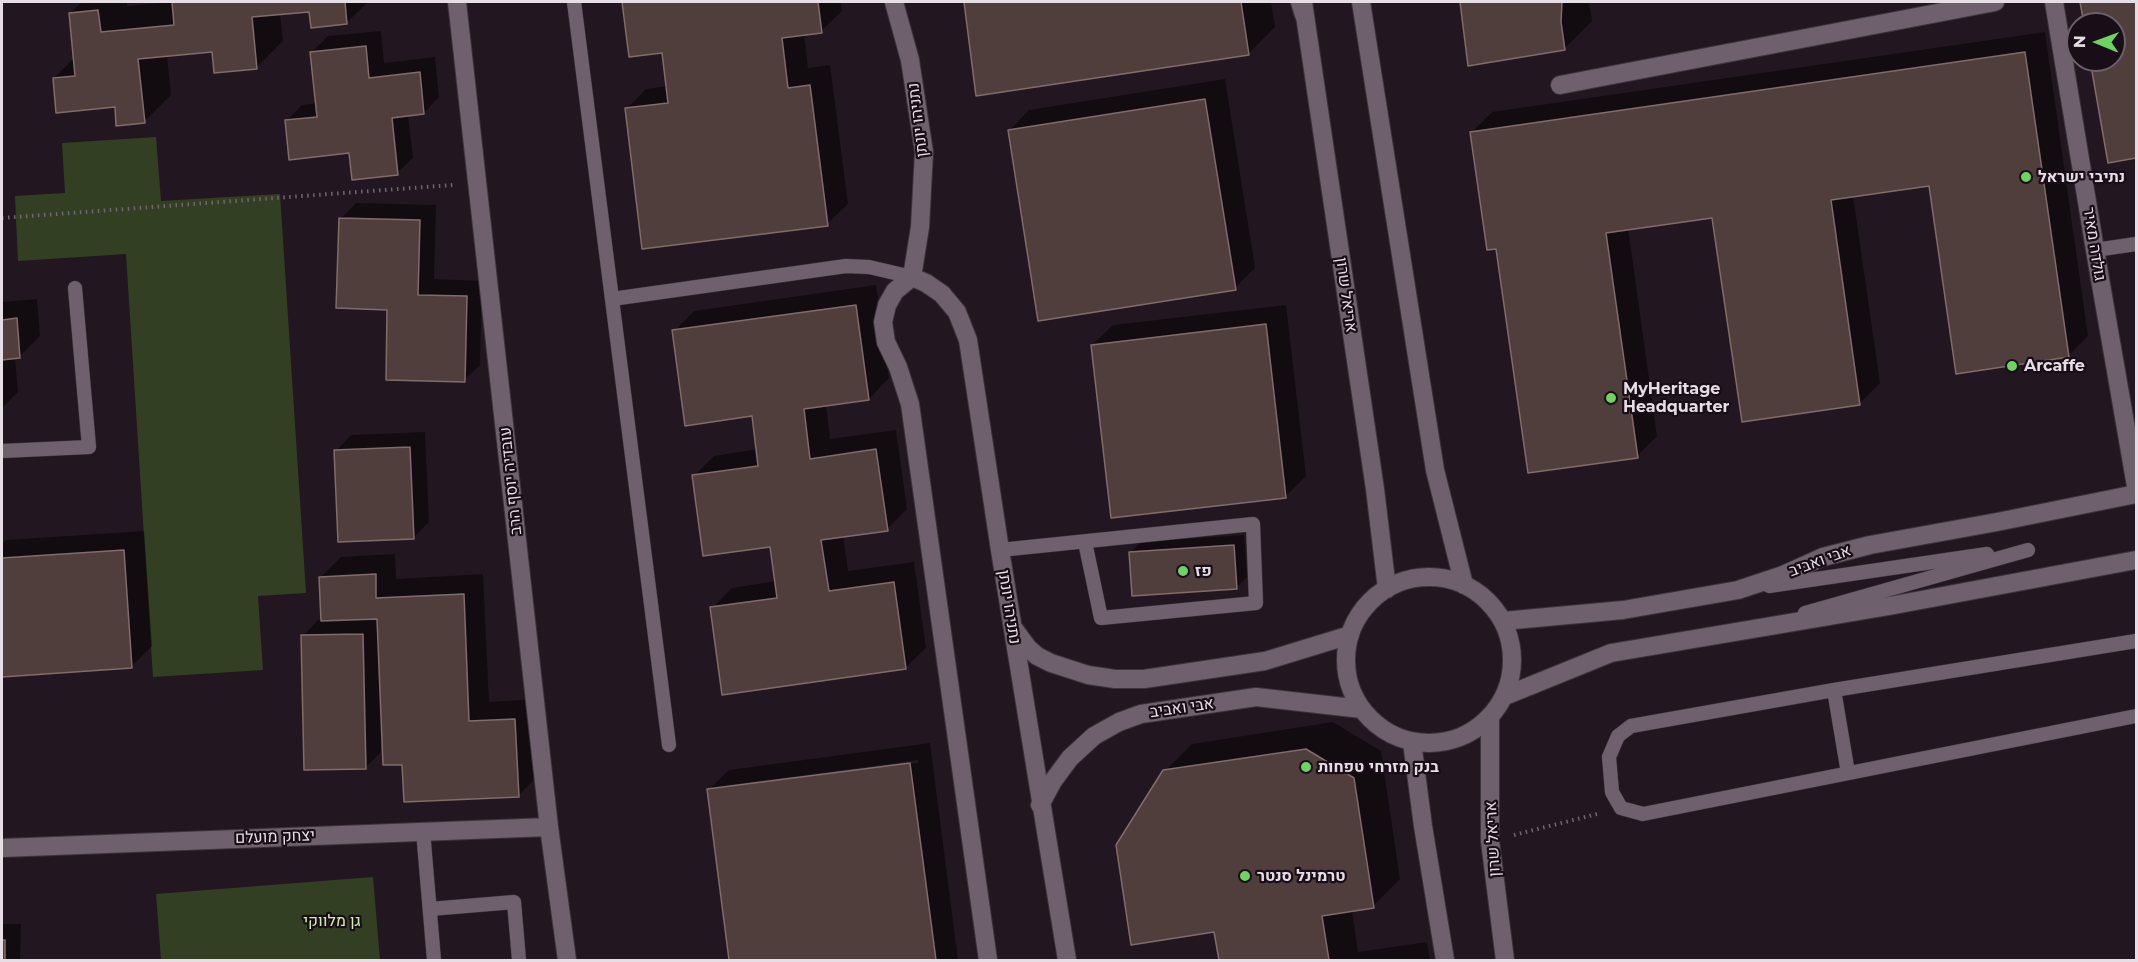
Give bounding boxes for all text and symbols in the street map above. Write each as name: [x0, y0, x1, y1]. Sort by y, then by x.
north arrow: [2066, 12, 2126, 72]
text: N: [2070, 35, 2089, 48]
street label: נתניהו יונתן: [904, 82, 932, 158]
place label: נתיבי ישראל: [2038, 167, 2125, 187]
marker: נתיבי ישראל: [2019, 170, 2033, 184]
street label: גולדה מאיר: [2079, 206, 2109, 282]
street label: אריאל שרון: [1331, 256, 1361, 334]
place label: Arcaffe: [2024, 356, 2085, 376]
marker: Arcaffe: [2005, 359, 2019, 373]
place label: MyHeritage Headquarter: [1623, 379, 1730, 417]
marker: MyHeritage Headquarter: [1604, 391, 1618, 405]
street label: עובדיה יוסף הרב: [496, 426, 526, 536]
street label: אבי ואביב: [1786, 541, 1854, 581]
place label: פז: [1195, 561, 1212, 581]
marker: פז: [1176, 564, 1190, 578]
street label: נתניהו יונתן: [994, 569, 1024, 645]
street label: אבי ואביב: [1149, 694, 1215, 722]
place label: בנק מזרחי טפחות: [1318, 757, 1439, 777]
marker: בנק מזרחי טפחות: [1299, 760, 1313, 774]
street label: אריאל שרון: [1481, 801, 1505, 877]
street label: יצחק מועלם: [235, 826, 315, 848]
place label: טרמינל סנטר: [1257, 866, 1346, 886]
marker: טרמינל סנטר: [1238, 869, 1252, 883]
park label: גן מלווקי: [303, 911, 361, 931]

